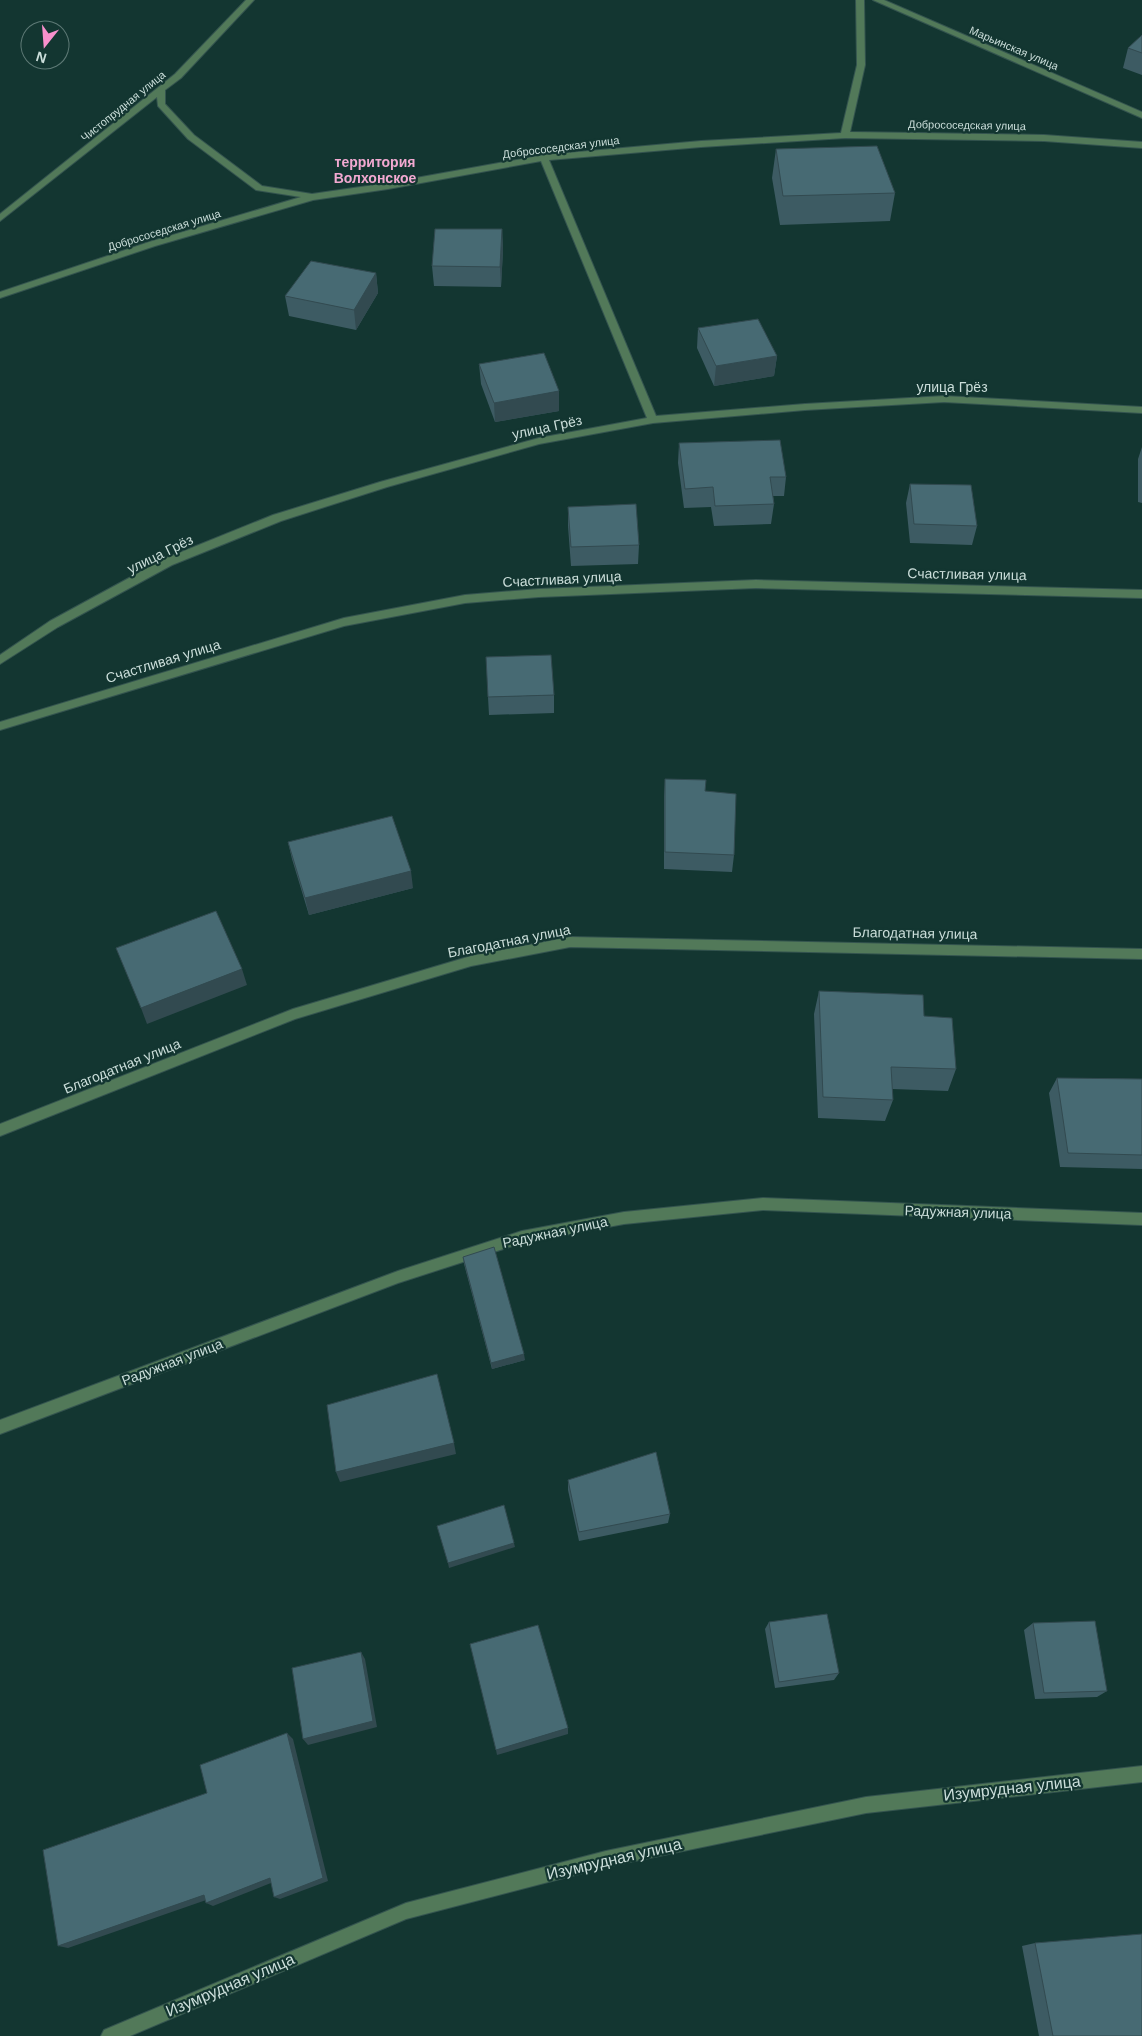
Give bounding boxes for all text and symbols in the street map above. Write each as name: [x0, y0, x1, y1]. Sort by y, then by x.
north arrow: [20, 20, 70, 70]
street label: Марьинская улица: [968, 24, 1061, 73]
text: N: [34, 48, 48, 67]
street label: Чистопрудная улица: [78, 68, 168, 144]
street label: Добрососедская улица: [908, 118, 1027, 132]
street label: Добрососедская улица: [502, 134, 621, 160]
district label: территория Волхонское: [334, 154, 417, 186]
street label: Добрососедская улица: [106, 207, 223, 253]
street label: улица Грёз: [916, 379, 988, 395]
street label: улица Грёз: [511, 412, 583, 442]
street label: улица Грёз: [125, 531, 195, 577]
street label: Счастливая улица: [907, 565, 1027, 583]
street label: Счастливая улица: [502, 568, 622, 590]
street label: Счастливая улица: [104, 636, 223, 686]
street label: Благодатная улица: [446, 921, 572, 961]
street label: Благодатная улица: [852, 924, 978, 942]
street label: Благодатная улица: [61, 1035, 183, 1097]
street label: Радужная улица: [904, 1202, 1012, 1222]
street label: Радужная улица: [501, 1213, 609, 1251]
street label: Радужная улица: [119, 1335, 225, 1389]
street label: Изумрудная улица: [943, 1772, 1082, 1804]
street label: Изумрудная улица: [545, 1835, 683, 1883]
street label: Изумрудная улица: [163, 1950, 297, 2020]

